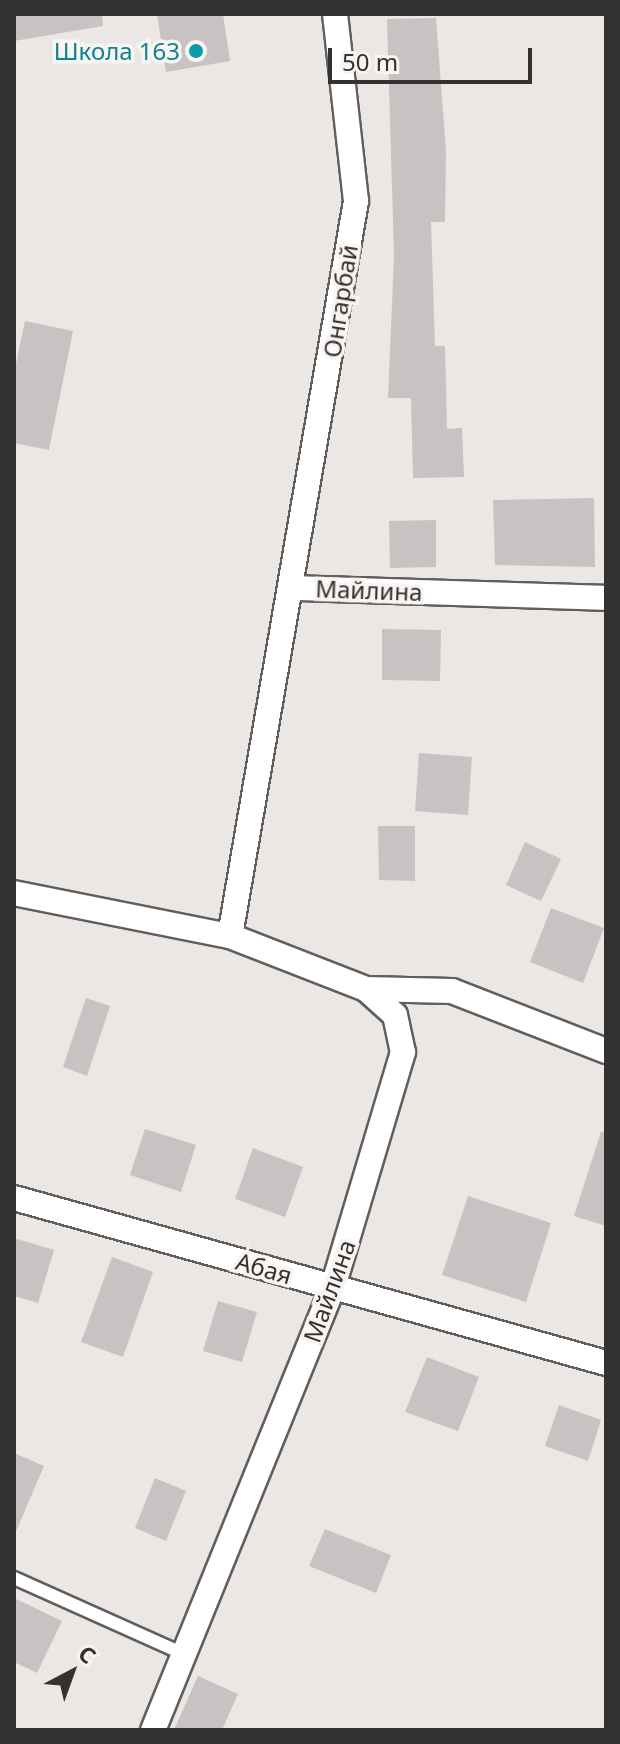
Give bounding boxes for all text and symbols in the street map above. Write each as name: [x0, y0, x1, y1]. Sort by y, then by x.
scale bar: [332, 32, 536, 82]
place label: Школа 163: [54, 37, 180, 65]
marker: Школа 163: [187, 42, 205, 60]
text: 50 m: [342, 45, 398, 78]
street label: Онгарбай: [317, 242, 363, 360]
street label: Майлина: [315, 574, 423, 606]
street label: Майлина: [297, 1236, 361, 1346]
street label: Абая: [233, 1246, 295, 1290]
north arrow: [32, 1632, 112, 1712]
text: С: [73, 1638, 103, 1670]

